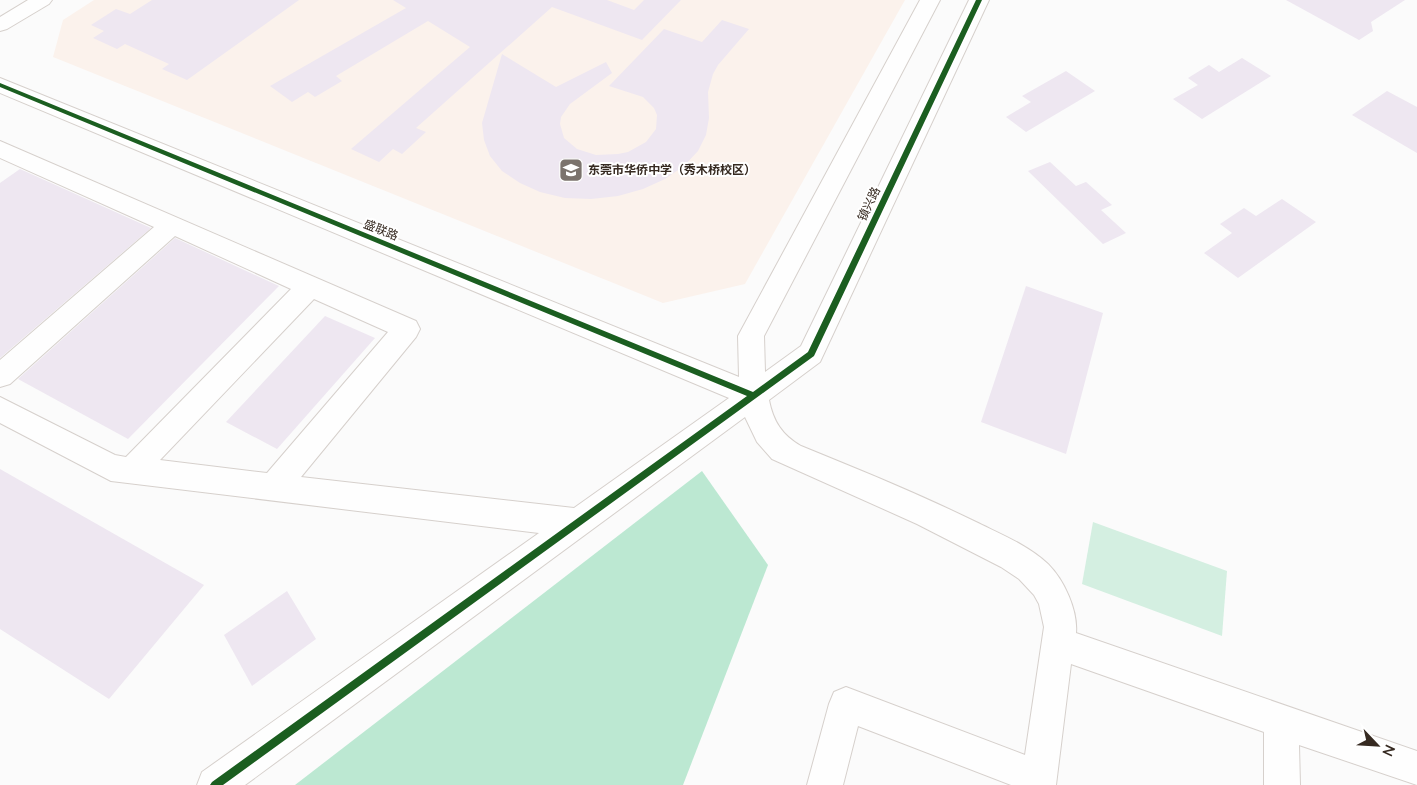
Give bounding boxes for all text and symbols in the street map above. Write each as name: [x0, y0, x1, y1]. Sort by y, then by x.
school or university icon: 东莞市华侨中学（秀木桥校区）: [558, 157, 584, 183]
place label: 东莞市华侨中学（秀木桥校区）: [588, 162, 756, 177]
street label: 镇兴路: [854, 184, 883, 223]
street label: 盛联路: [362, 216, 401, 243]
north arrow: [1352, 720, 1402, 770]
text: N: [1379, 742, 1399, 759]

